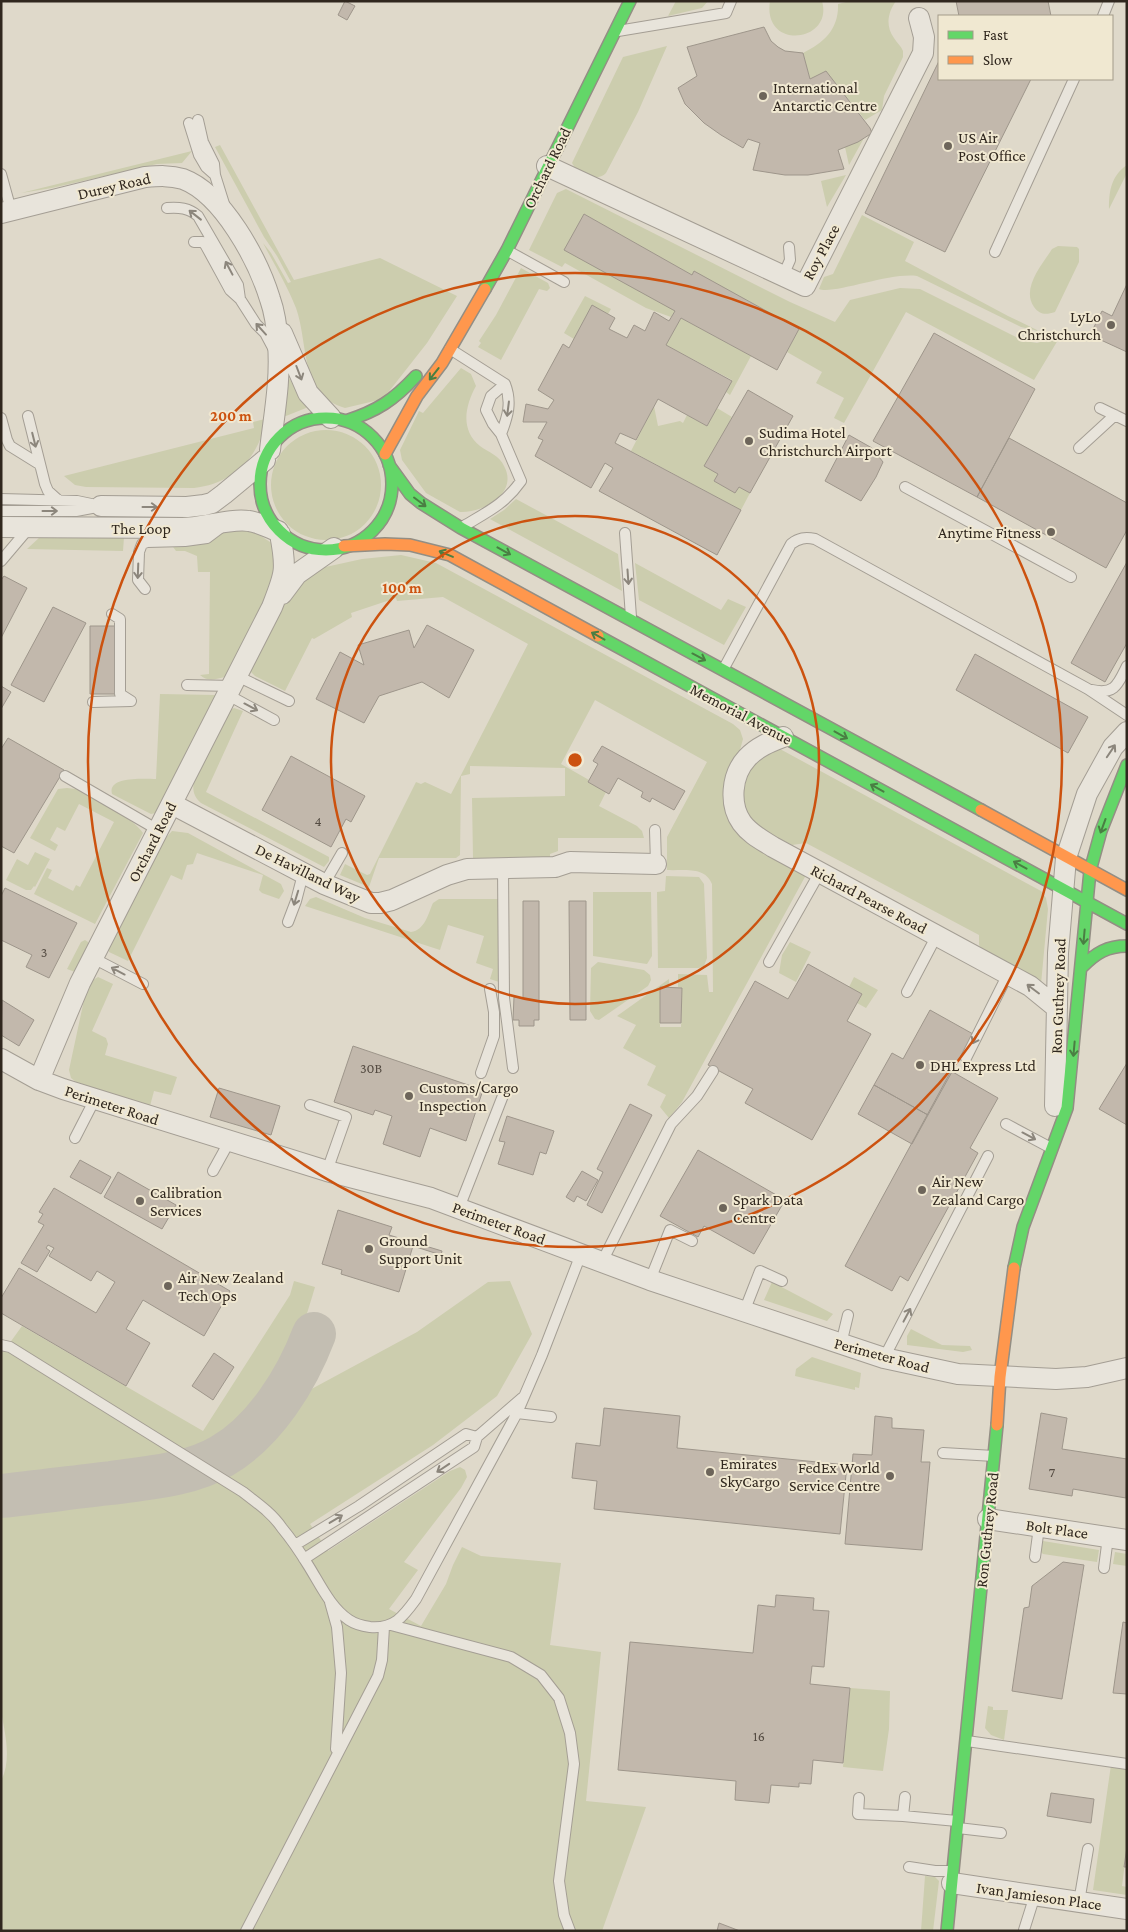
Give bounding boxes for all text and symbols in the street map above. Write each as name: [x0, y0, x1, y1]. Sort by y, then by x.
legend: [938, 15, 1113, 80]
text: Fast: [983, 27, 1009, 43]
text: Slow: [983, 52, 1013, 68]
place label: International Antarctic Centre: [773, 79, 877, 114]
marker: International Antarctic Centre: [757, 90, 769, 102]
street label: Orchard Road: [520, 124, 574, 211]
place label: US Air Post Office: [958, 129, 1026, 164]
marker: US Air Post Office: [942, 140, 954, 152]
street label: Durey Road: [76, 169, 153, 204]
one-way arrow: [188, 209, 201, 220]
street label: Roy Place: [799, 221, 844, 283]
one-way arrow: [224, 260, 234, 275]
place label: LyLo Christchurch: [1017, 308, 1101, 343]
marker: LyLo Christchurch: [1105, 319, 1117, 331]
one-way arrow: [256, 323, 267, 336]
one-way arrow: [295, 365, 304, 381]
one-way arrow: [428, 367, 439, 380]
one-way arrow: [503, 401, 513, 417]
text: 200 m: [210, 408, 252, 424]
place label: Sudima Hotel Christchurch Airport: [759, 424, 893, 460]
one-way arrow: [29, 432, 39, 448]
marker: Sudima Hotel Christchurch Airport: [743, 435, 755, 447]
one-way arrow: [413, 497, 427, 507]
one-way arrow: [142, 502, 158, 511]
one-way arrow: [42, 506, 58, 516]
street label: The Loop: [111, 520, 171, 538]
place label: Anytime Fitness: [938, 524, 1041, 542]
marker: Anytime Fitness: [1045, 526, 1057, 538]
one-way arrow: [496, 547, 511, 556]
one-way arrow: [439, 548, 454, 558]
one-way arrow: [134, 563, 143, 579]
one-way arrow: [624, 569, 633, 585]
text: 100 m: [382, 580, 422, 596]
one-way arrow: [590, 631, 605, 641]
one-way arrow: [691, 652, 705, 662]
street label: Memorial Avenue: [687, 680, 795, 748]
one-way arrow: [243, 703, 258, 713]
one-way arrow: [833, 730, 848, 740]
one-way arrow: [1106, 744, 1116, 758]
centre of rings: [566, 751, 584, 769]
one-way arrow: [870, 782, 885, 792]
street label: Orchard Road: [124, 798, 180, 885]
house number: 4: [314, 813, 322, 829]
one-way arrow: [1098, 818, 1107, 833]
street label: De Havilland Way: [252, 840, 364, 907]
one-way arrow: [1012, 860, 1027, 870]
street label: Richard Pearse Road: [808, 861, 930, 937]
one-way arrow: [291, 890, 301, 906]
one-way arrow: [1079, 929, 1089, 945]
street label: Ron Guthrey Road: [1047, 937, 1070, 1054]
house number: 3: [41, 944, 47, 960]
one-way arrow: [111, 965, 126, 975]
one-way arrow: [1027, 984, 1040, 995]
one-way arrow: [971, 1029, 980, 1044]
one-way arrow: [1069, 1041, 1078, 1057]
place label: DHL Express Ltd: [930, 1057, 1036, 1075]
marker: DHL Express Ltd: [914, 1059, 926, 1071]
house number: 30B: [360, 1060, 382, 1076]
place label: Customs/Cargo Inspection: [419, 1079, 519, 1115]
street label: Perimeter Road: [63, 1082, 162, 1128]
marker: Customs/Cargo Inspection: [403, 1090, 415, 1102]
one-way arrow: [1021, 1132, 1036, 1141]
place label: Air New Zealand Cargo: [932, 1173, 1024, 1209]
place label: Calibration Services: [150, 1184, 223, 1219]
marker: Air New Zealand Cargo: [916, 1184, 928, 1196]
place label: Spark Data Centre: [733, 1191, 804, 1226]
marker: Calibration Services: [134, 1195, 146, 1207]
street label: Perimeter Road: [450, 1198, 548, 1248]
marker: Spark Data Centre: [717, 1202, 729, 1214]
place label: Ground Support Unit: [379, 1232, 463, 1268]
marker: Ground Support Unit: [363, 1243, 375, 1255]
place label: Air New Zealand Tech Ops: [178, 1269, 284, 1305]
marker: Air New Zealand Tech Ops: [162, 1280, 174, 1292]
one-way arrow: [903, 1308, 912, 1323]
street label: Perimeter Road: [833, 1334, 932, 1376]
place label: Emirates SkyCargo: [720, 1455, 780, 1491]
place label: FedEx World Service Centre: [789, 1459, 881, 1494]
one-way arrow: [436, 1463, 450, 1473]
house number: 7: [1049, 1464, 1056, 1480]
marker: Emirates SkyCargo: [704, 1466, 716, 1478]
marker: FedEx World Service Centre: [884, 1470, 896, 1482]
street label: Ron Guthrey Road: [972, 1471, 1003, 1589]
one-way arrow: [329, 1514, 343, 1524]
street label: Bolt Place: [1025, 1516, 1089, 1542]
house number: 16: [753, 1728, 765, 1744]
street label: Ivan Jamieson Place: [975, 1879, 1103, 1914]

